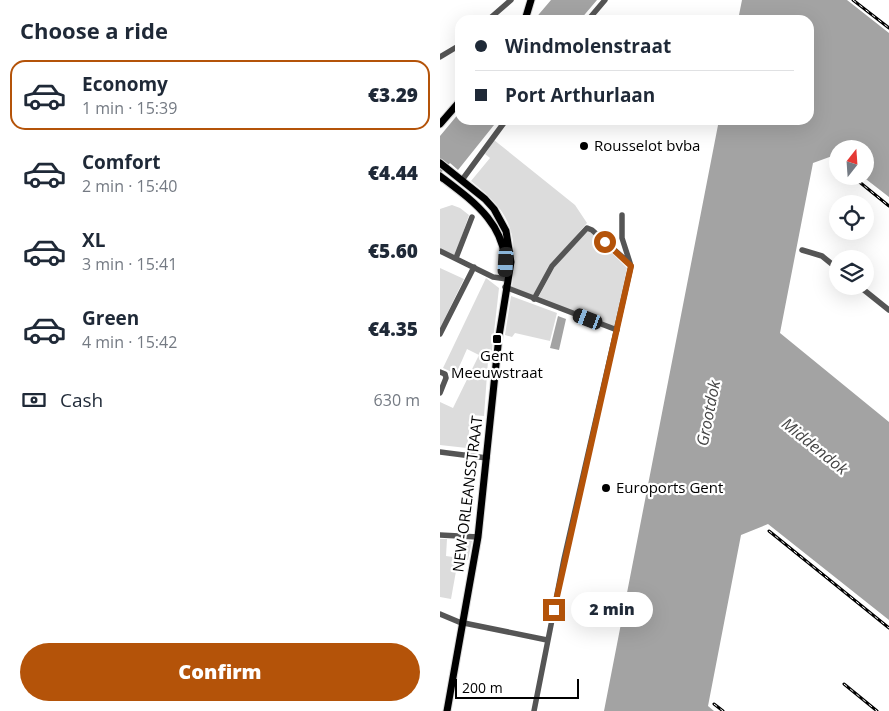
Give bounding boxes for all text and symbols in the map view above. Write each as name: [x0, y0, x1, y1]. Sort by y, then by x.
text: Choose a ride: [20, 15, 168, 45]
text: Windmolenstraat: [505, 33, 671, 59]
text: Economy: [82, 71, 168, 97]
icon: car: [22, 73, 67, 118]
text: €3.29: [368, 82, 418, 108]
text: Port Arthurlaan: [505, 82, 655, 108]
text: 1 min · 15:39: [82, 97, 177, 119]
place label: Rousselot bvba: [594, 135, 700, 155]
marker: Rousselot bvba: [578, 140, 590, 152]
north arrow: [829, 140, 874, 185]
map controls: [829, 140, 874, 295]
text: Comfort: [82, 149, 161, 175]
icon: car: [22, 151, 67, 196]
text: €4.44: [368, 160, 418, 186]
text: 2 min · 15:40: [82, 175, 177, 197]
button: locate: [829, 195, 874, 240]
text: XL: [82, 227, 105, 253]
icon: car: [22, 229, 67, 274]
route start: [594, 231, 616, 253]
text: €5.60: [368, 238, 418, 264]
car: [497, 247, 514, 277]
button: layers: [829, 250, 874, 295]
text: 3 min · 15:41: [82, 253, 177, 275]
text: Green: [82, 305, 139, 331]
icon: car: [22, 307, 67, 352]
car: [571, 307, 604, 331]
text: €4.35: [368, 316, 418, 342]
text: 4 min · 15:42: [82, 331, 177, 353]
marker: Gent Meeuwstraat: [491, 333, 503, 345]
place label: Gent Meeuwstraat: [451, 345, 543, 382]
water label: Grootdok: [691, 377, 725, 448]
icon: cash: [20, 386, 48, 414]
text: Cash: [60, 387, 103, 413]
text: 630 m: [374, 389, 420, 411]
water label: Middendok: [777, 413, 854, 480]
street label: NEW-ORLEANSSTRAAT: [447, 414, 487, 573]
place label: Euroports Gent: [616, 477, 723, 497]
marker: Euroports Gent: [600, 482, 612, 494]
callout: 2 min: [572, 592, 654, 628]
text: 2 min: [589, 598, 635, 620]
route end: [543, 599, 565, 621]
button: Confirm: [20, 643, 420, 701]
scale bar: [455, 676, 579, 699]
text: 200 m: [462, 678, 503, 697]

